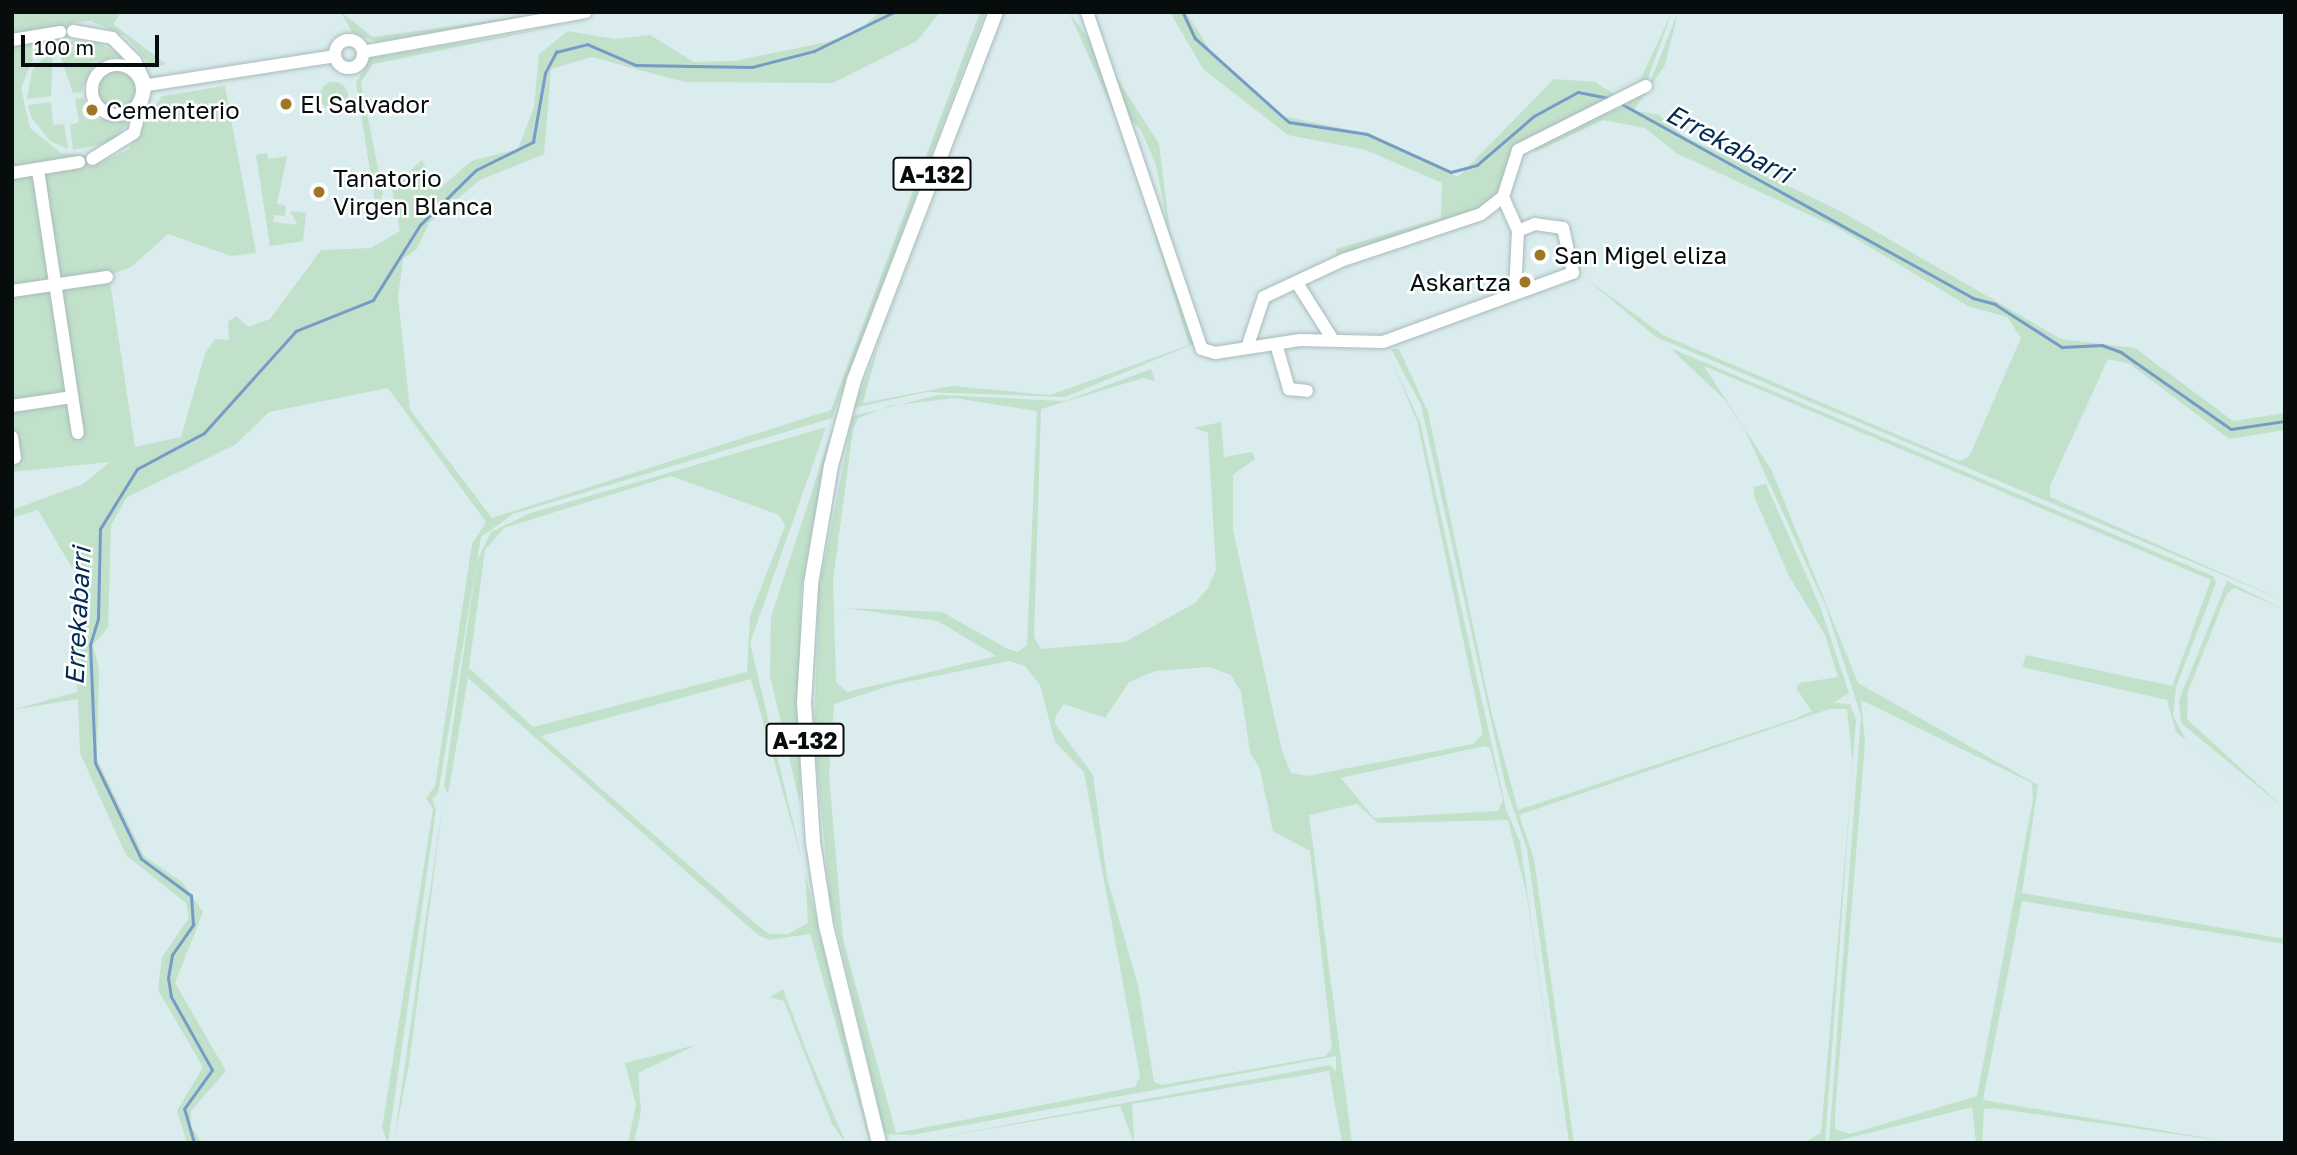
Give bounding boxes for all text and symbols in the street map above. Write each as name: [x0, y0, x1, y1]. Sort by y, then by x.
scale bar: [24, 21, 163, 65]
text: 100 m: [34, 34, 94, 60]
place label: El Salvador: [300, 90, 429, 118]
place label: Cementerio: [106, 96, 240, 124]
marker: El Salvador: [278, 96, 294, 112]
water label: Errekabarri: [1661, 98, 1797, 190]
marker: Cementerio: [84, 102, 100, 118]
road number: A-132: [892, 154, 972, 194]
place label: Tanatorio Virgen Blanca: [333, 164, 493, 220]
marker: Tanatorio Virgen Blanca: [311, 184, 327, 200]
place label: San Migel eliza: [1554, 241, 1727, 269]
marker: San Migel eliza: [1532, 247, 1548, 263]
place label: Askartza: [1410, 268, 1511, 296]
marker: Askartza: [1517, 274, 1533, 290]
water label: Errekabarri: [59, 546, 97, 686]
road number: A-132: [765, 720, 845, 760]

